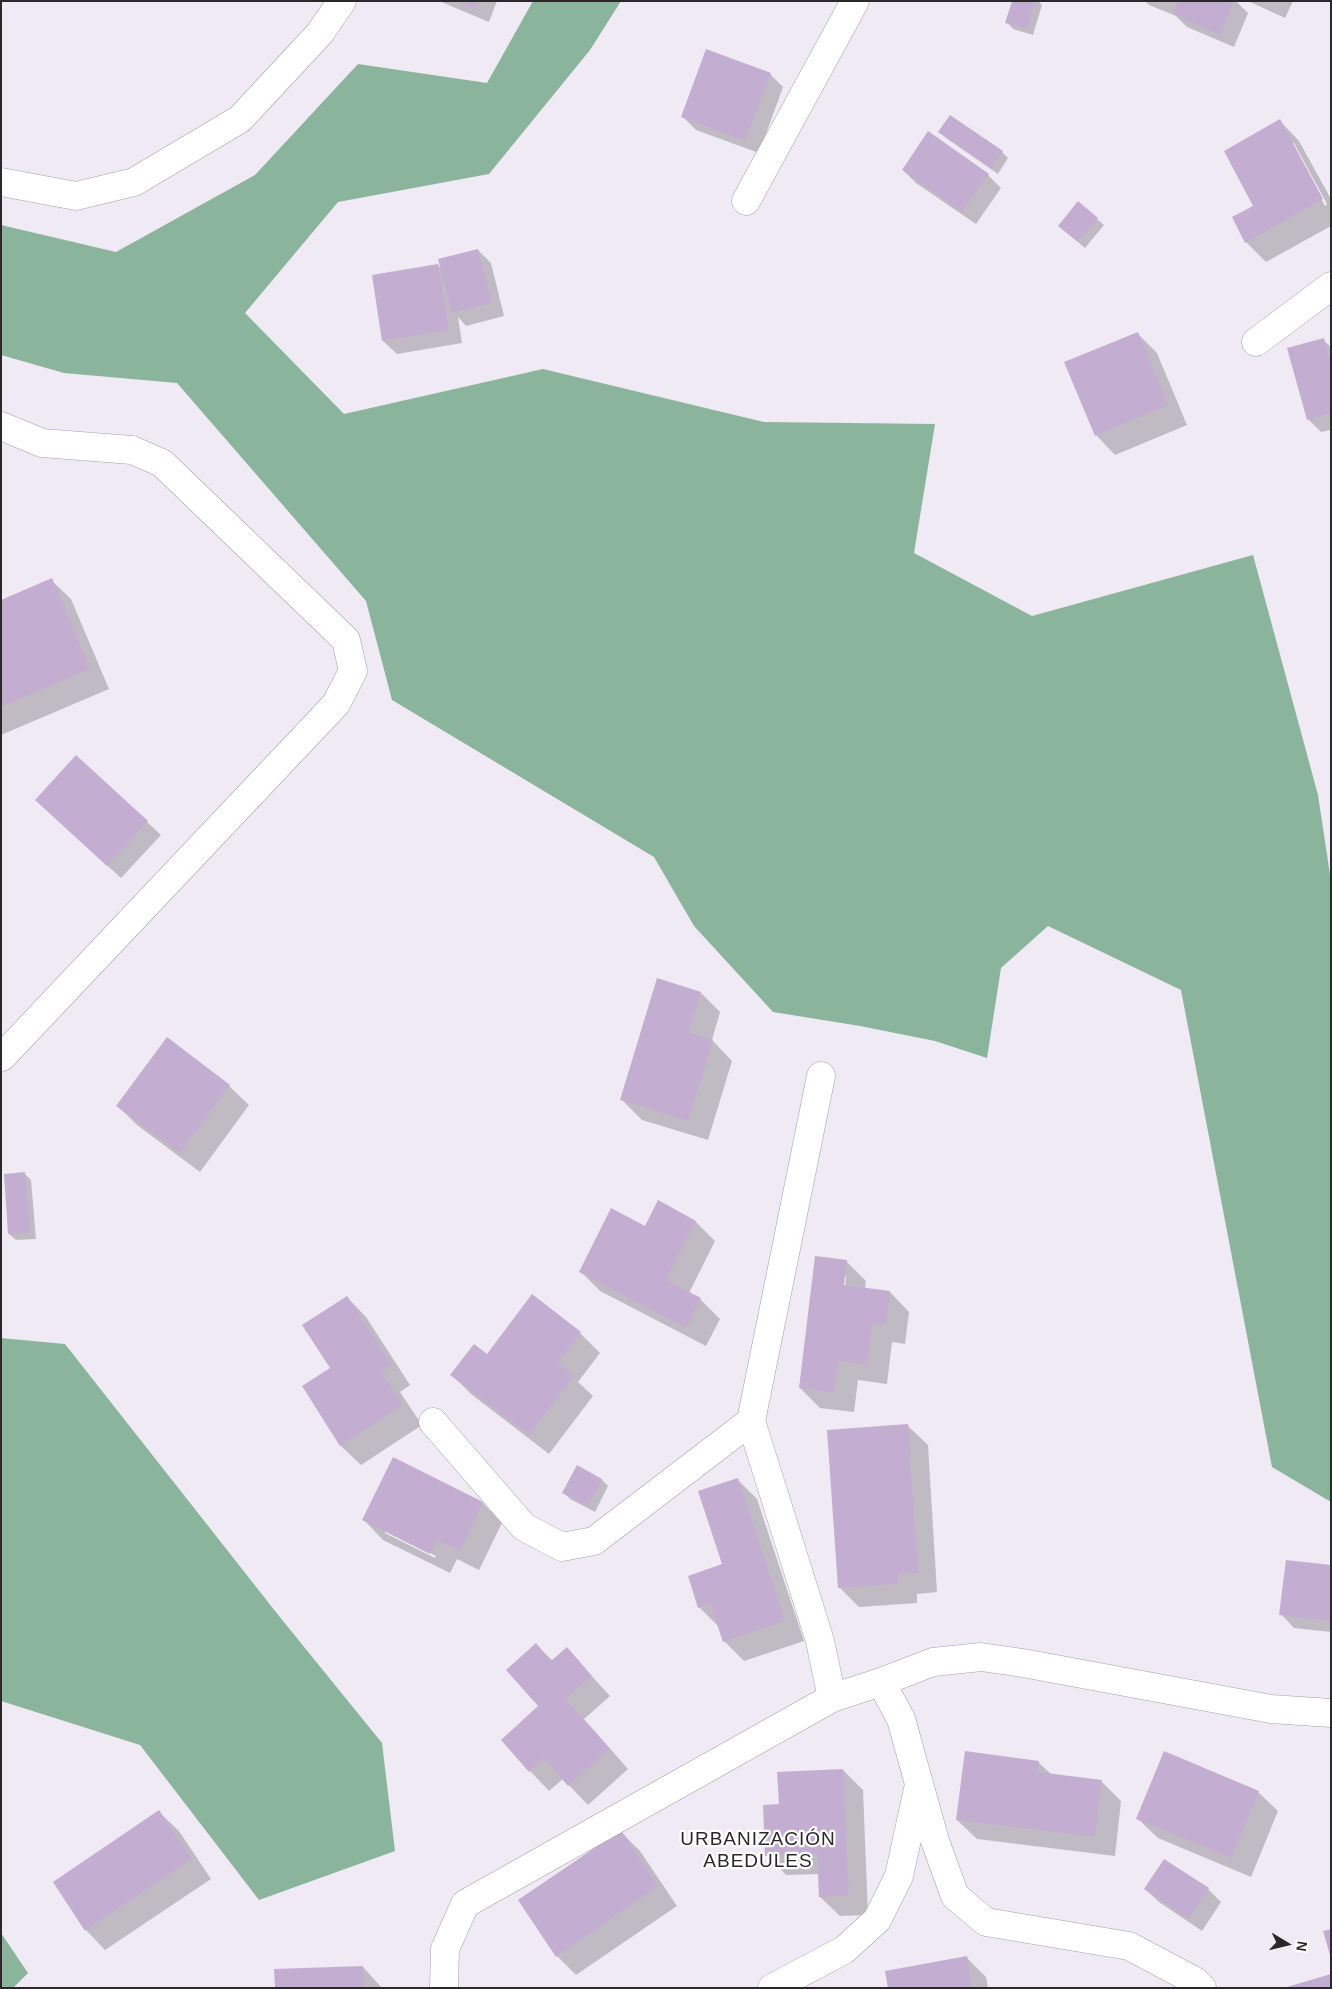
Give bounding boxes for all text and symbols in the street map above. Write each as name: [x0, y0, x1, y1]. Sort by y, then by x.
district label: URBANIZACIÓN ABEDULES: [679, 1829, 837, 1873]
north arrow: [1262, 1919, 1312, 1969]
text: N: [1293, 1940, 1311, 1953]

